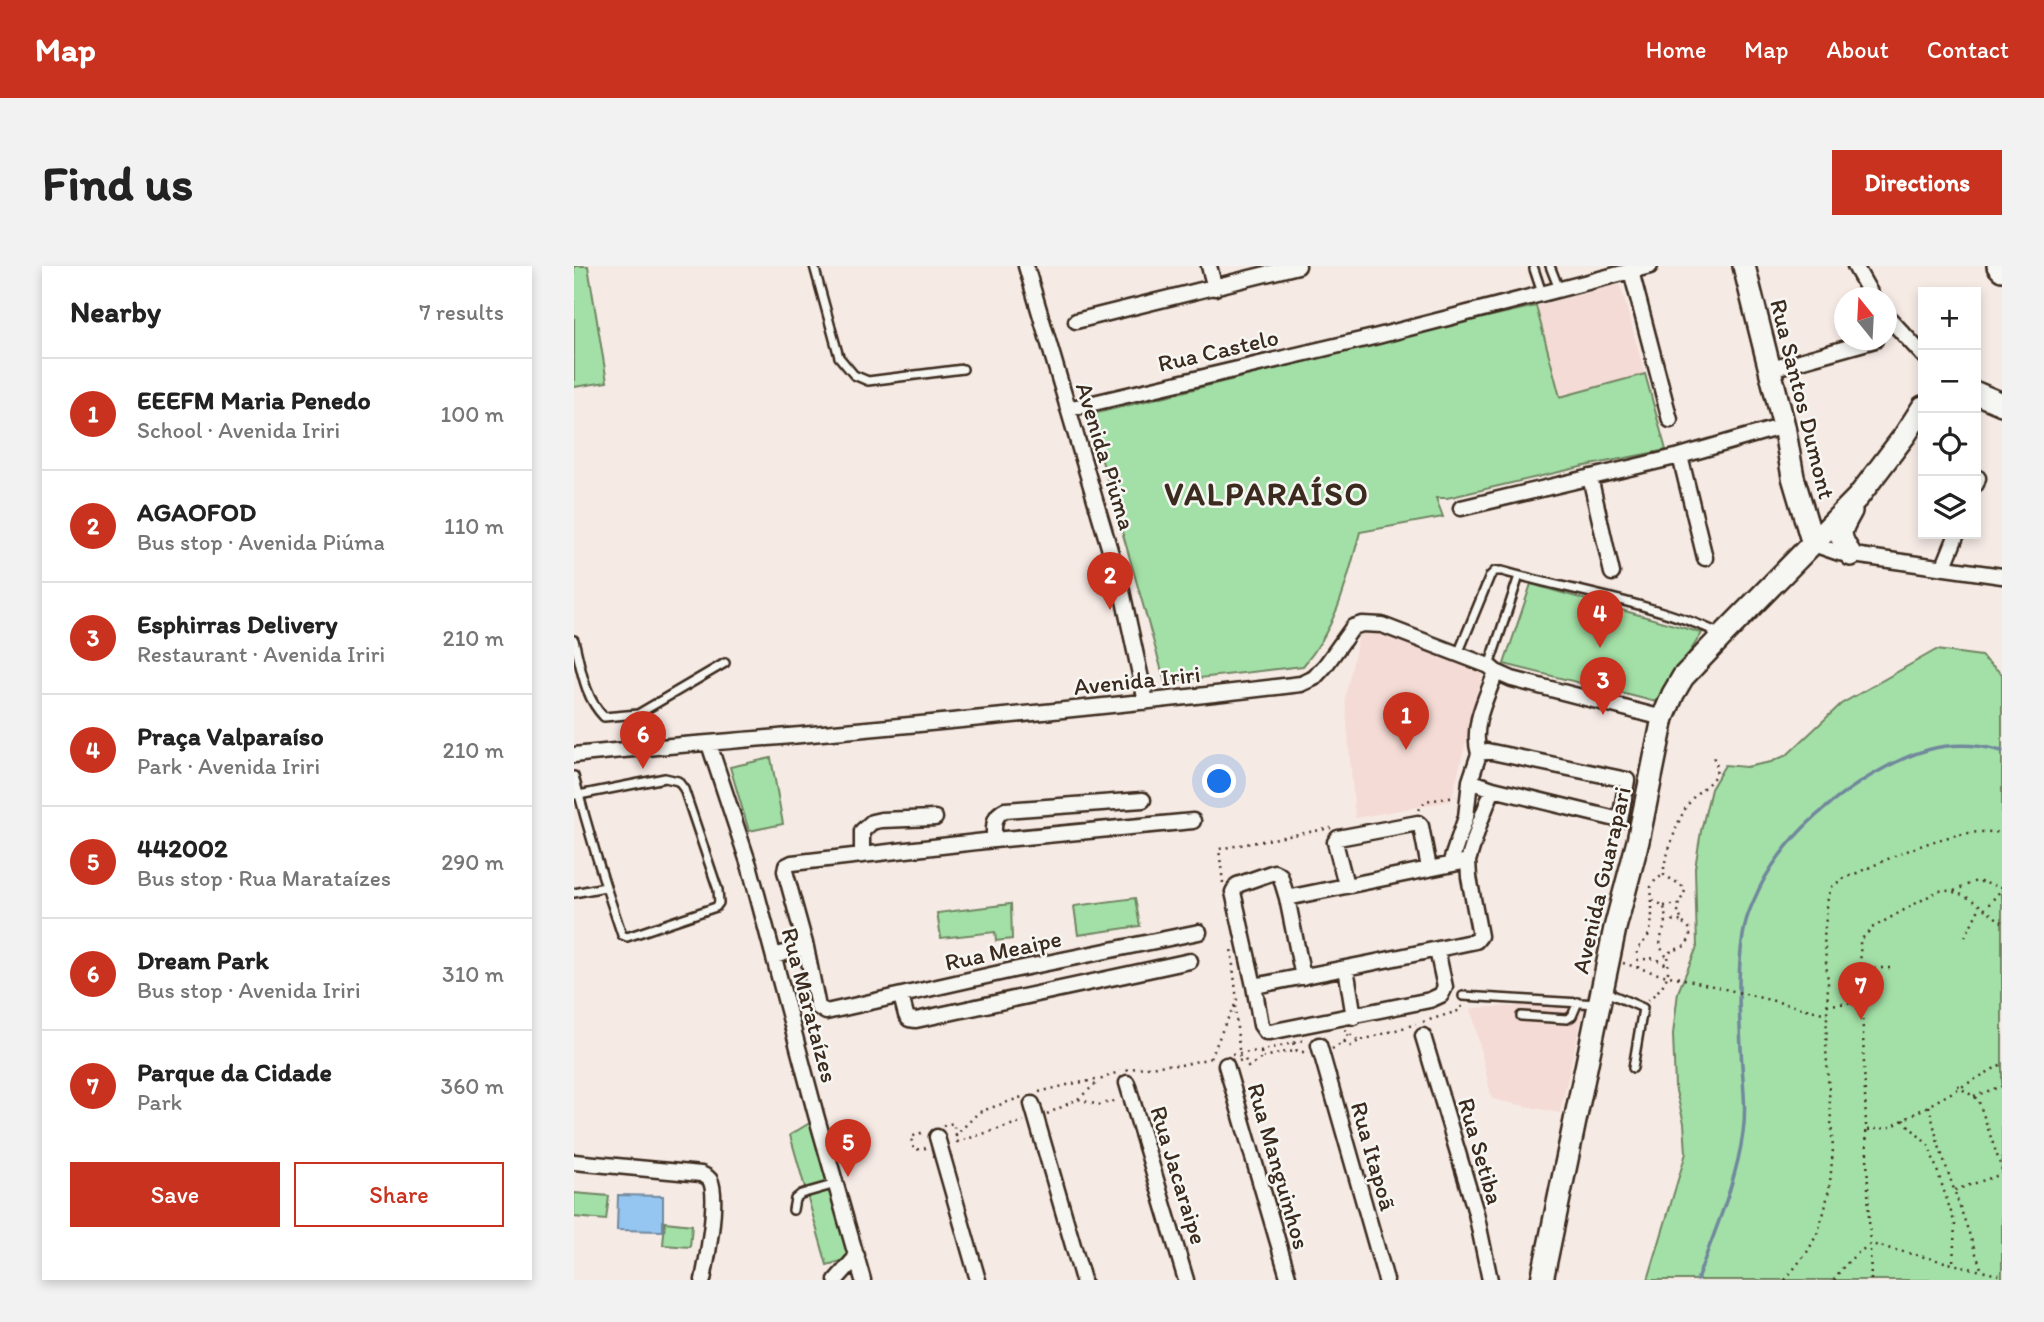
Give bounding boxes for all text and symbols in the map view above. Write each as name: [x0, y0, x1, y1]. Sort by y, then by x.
text: Map: [35, 30, 96, 69]
text: Home: [1646, 35, 1706, 64]
text: Map: [1744, 35, 1788, 64]
text: About: [1826, 35, 1889, 64]
text: Contact: [1927, 35, 2009, 64]
button: Directions: [1832, 150, 2002, 215]
text: Find us: [42, 153, 193, 212]
north arrow: [1834, 287, 1897, 350]
map controls: [1918, 287, 1981, 539]
button: +: [1918, 287, 1981, 350]
text: Nearby: [70, 293, 161, 330]
street label: Rua Santos Dumont: [1764, 296, 1842, 502]
text: 7 results: [419, 298, 504, 326]
street label: Rua Castelo: [1155, 322, 1281, 378]
button: −: [1918, 350, 1981, 413]
street label: Avenida Piúma: [1070, 379, 1142, 533]
text: EEEFM Maria Penedo: [137, 384, 371, 416]
text: 1: [88, 400, 98, 428]
text: 100 m: [440, 400, 504, 428]
button: locate: [1918, 413, 1981, 476]
text: School · Avenida Iriri: [137, 416, 340, 444]
district label: VALPARAÍSO: [1164, 475, 1370, 513]
button: layers: [1918, 476, 1981, 539]
text: AGAOFOD: [137, 496, 256, 528]
text: 2: [87, 512, 99, 540]
text: 110 m: [444, 512, 504, 540]
text: Bus stop · Avenida Piúma: [137, 528, 385, 556]
pin: 2: [1087, 552, 1133, 610]
pin: 4: [1577, 590, 1623, 648]
text: Esphirras Delivery: [137, 608, 337, 640]
text: 3: [87, 624, 99, 652]
text: 210 m: [443, 624, 504, 652]
text: Restaurant · Avenida Iriri: [137, 640, 385, 668]
pin: 3: [1580, 657, 1626, 715]
street label: Avenida Iriri: [1072, 659, 1202, 701]
pin: 1: [1383, 692, 1429, 750]
pin: 6: [620, 711, 666, 769]
text: Praça Valparaíso: [137, 720, 324, 752]
text: 4: [86, 736, 100, 764]
text: 210 m: [443, 736, 504, 764]
text: Park · Avenida Iriri: [137, 752, 320, 780]
your location: [1202, 764, 1236, 798]
street label: Avenida Guarapari: [1565, 784, 1637, 976]
text: 442002: [137, 832, 228, 864]
text: 5: [87, 848, 99, 876]
text: 290 m: [441, 848, 504, 876]
text: Bus stop · Rua Marataízes: [137, 864, 391, 892]
street label: Rua Meaipe: [942, 923, 1064, 977]
street label: Rua Marataízes: [775, 924, 845, 1086]
text: Dream Park: [137, 944, 269, 976]
text: 6: [87, 960, 99, 988]
text: 310 m: [442, 960, 504, 988]
pin: 7: [1838, 962, 1884, 1020]
text: Bus stop · Avenida Iriri: [137, 976, 361, 1004]
text: Parque da Cidade: [137, 1056, 332, 1088]
text: 7: [87, 1072, 99, 1100]
text: 360 m: [441, 1072, 504, 1100]
street label: Rua Manguinhos: [1241, 1080, 1317, 1252]
text: Park: [137, 1088, 182, 1116]
street label: Rua Setiba: [1452, 1094, 1510, 1208]
street label: Rua Itapoã: [1345, 1098, 1404, 1214]
street label: Rua Jacaraipe: [1144, 1102, 1214, 1248]
pin: 5: [825, 1119, 871, 1177]
button: Save: [70, 1162, 280, 1227]
button: Share: [294, 1162, 504, 1227]

